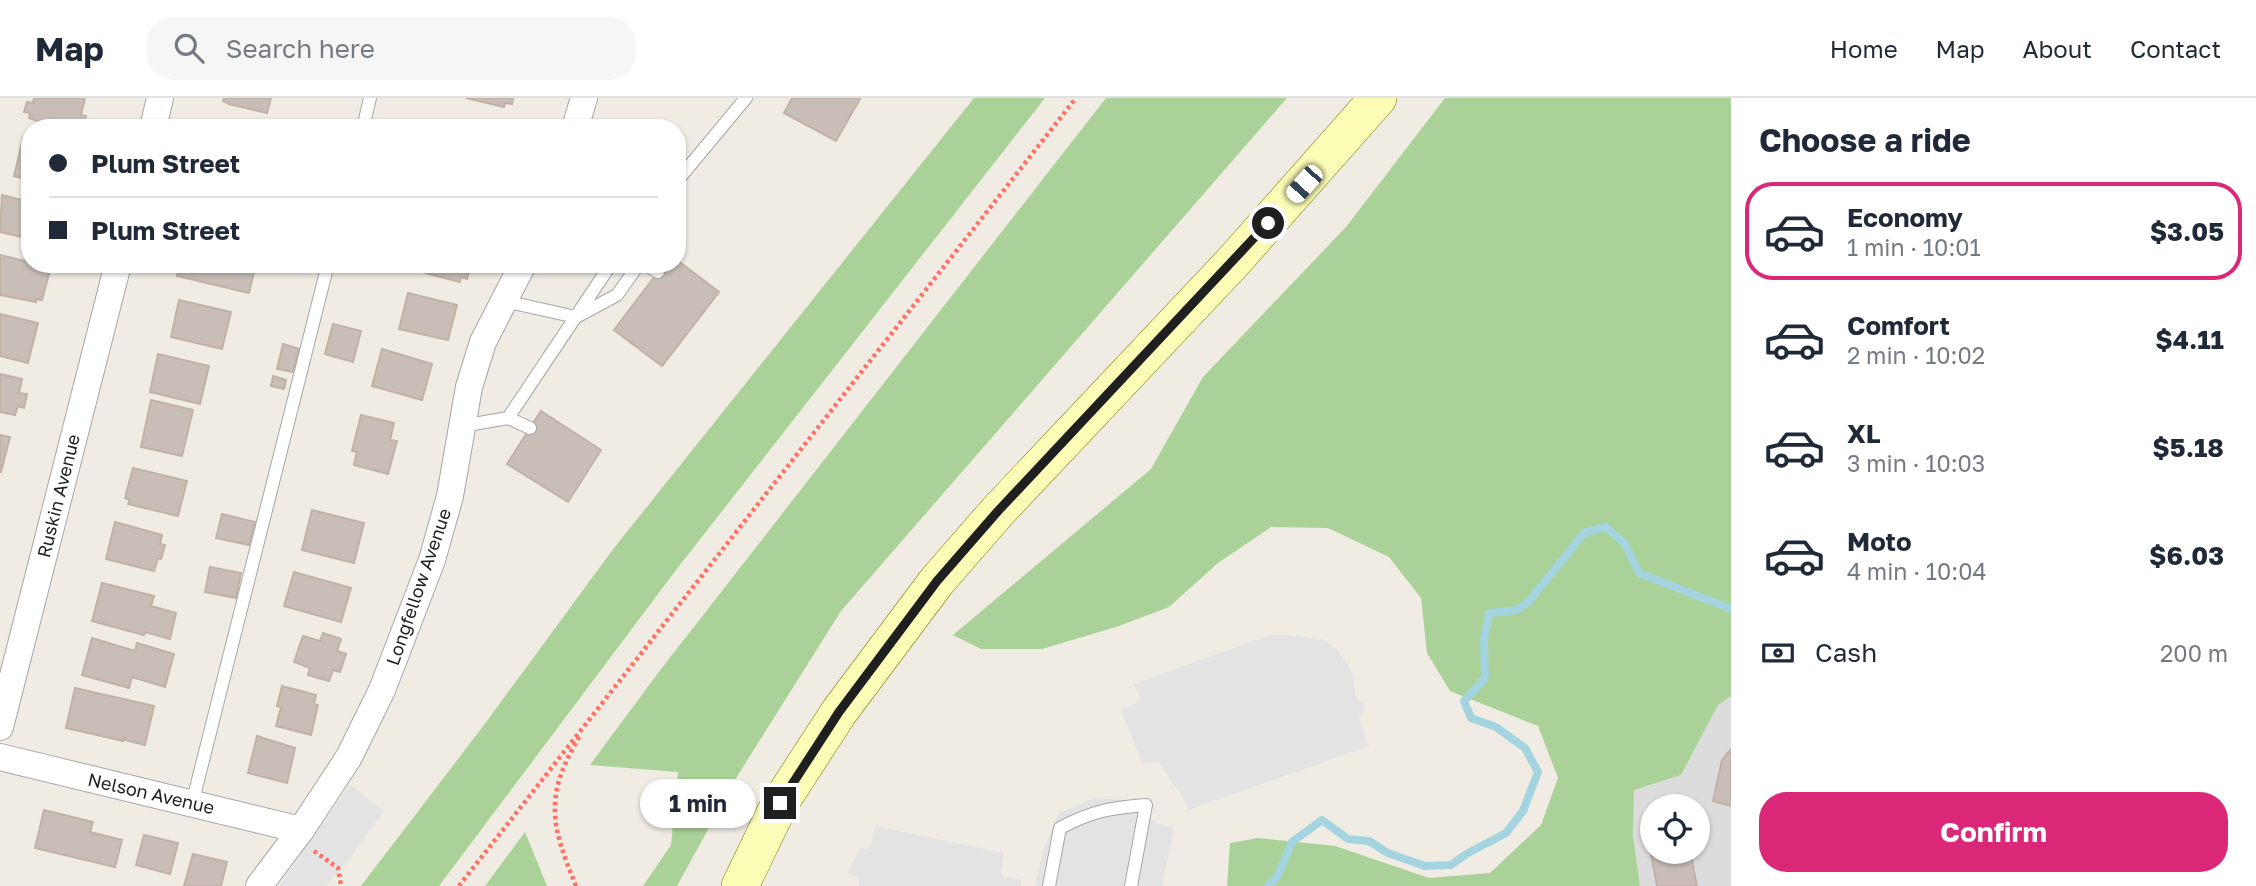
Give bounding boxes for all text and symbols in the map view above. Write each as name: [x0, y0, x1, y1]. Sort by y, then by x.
search box: [146, 17, 636, 80]
text: Map: [35, 29, 104, 68]
icon: search: [170, 29, 208, 67]
text: Search here: [226, 33, 375, 64]
text: Home: [1830, 34, 1898, 63]
text: Map: [1936, 34, 1985, 63]
text: About: [2023, 34, 2092, 63]
text: Contact: [2130, 34, 2221, 63]
text: Choose a ride: [1759, 121, 1971, 159]
text: Plum Street: [91, 148, 240, 179]
car: [1283, 161, 1326, 207]
icon: car: [1763, 200, 1826, 263]
text: Economy: [1847, 202, 1963, 233]
route start: [1252, 207, 1284, 239]
text: Plum Street: [91, 215, 240, 246]
text: $3.05: [2150, 216, 2224, 247]
text: 1 min · 10:01: [1847, 233, 1981, 261]
icon: car: [1763, 308, 1826, 371]
text: Comfort: [1847, 310, 1950, 341]
text: $4.11: [2155, 324, 2224, 355]
text: 2 min · 10:02: [1847, 341, 1985, 369]
icon: car: [1763, 416, 1826, 479]
text: XL: [1847, 418, 1881, 449]
street label: Ruskin Avenue: [32, 432, 84, 560]
text: $5.18: [2152, 432, 2224, 463]
text: 3 min · 10:03: [1847, 449, 1985, 477]
street label: Longfellow Avenue: [381, 505, 455, 668]
icon: car: [1763, 524, 1826, 587]
text: Moto: [1847, 526, 1912, 557]
text: $6.03: [2149, 540, 2224, 571]
text: 4 min · 10:04: [1847, 557, 1986, 585]
icon: cash: [1759, 634, 1797, 672]
text: Cash: [1815, 637, 1877, 668]
text: 200 m: [2160, 639, 2228, 667]
street label: Nelson Avenue: [86, 768, 217, 818]
callout: 1 min: [640, 778, 756, 828]
route end: [764, 787, 796, 819]
text: 1 min: [669, 789, 727, 817]
button: Confirm: [1759, 792, 2228, 872]
map controls: [1640, 794, 1710, 864]
button: locate: [1640, 794, 1710, 864]

